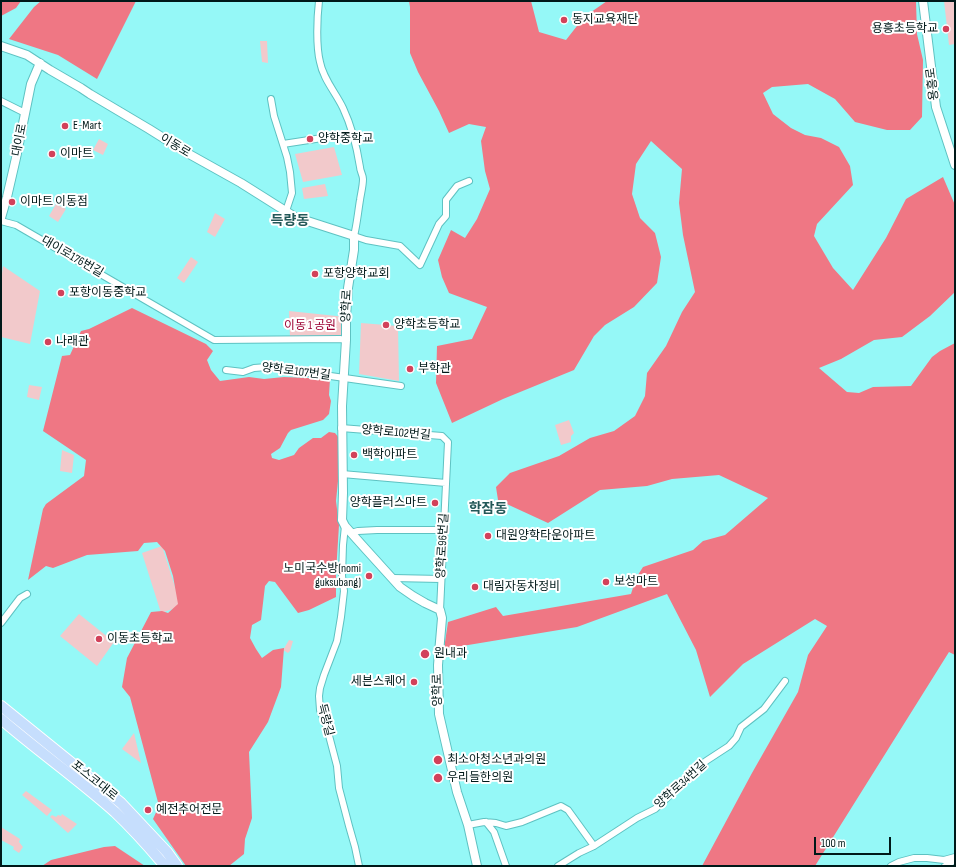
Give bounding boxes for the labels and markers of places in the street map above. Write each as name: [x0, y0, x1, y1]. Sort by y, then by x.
place label: 동지교육재단: [572, 13, 638, 27]
marker: 동지교육재단: [559, 15, 569, 25]
place label: 용흥초등학교: [872, 22, 938, 36]
marker: 용흥초등학교: [941, 24, 951, 34]
place label: E-Mart: [73, 119, 101, 133]
marker: E-Mart: [60, 121, 70, 131]
place label: 양학중학교: [318, 132, 373, 146]
marker: 양학중학교: [305, 134, 315, 144]
place label: 이마트: [60, 147, 93, 161]
marker: 이마트: [47, 149, 57, 159]
place label: 이마트 이동점: [20, 195, 88, 209]
marker: 이마트 이동점: [7, 197, 17, 207]
place label: 포항양학교회: [323, 267, 389, 281]
marker: 포항양학교회: [310, 269, 320, 279]
place label: 포항이동중학교: [69, 286, 146, 300]
marker: 포항이동중학교: [56, 288, 66, 298]
place label: 양학초등학교: [394, 318, 460, 332]
marker: 양학초등학교: [381, 320, 391, 330]
place label: 나래관: [56, 335, 89, 349]
marker: 나래관: [43, 337, 53, 347]
place label: 부학관: [418, 362, 451, 376]
marker: 부학관: [405, 364, 415, 374]
place label: 백학아파트: [362, 448, 417, 462]
marker: 백학아파트: [349, 450, 359, 460]
place label: 양학플러스마트: [350, 496, 427, 510]
marker: 양학플러스마트: [430, 498, 440, 508]
place label: 대원양학타운아파트: [496, 529, 595, 543]
marker: 대원양학타운아파트: [483, 531, 493, 541]
place label: 노미국수방(nomi guksubang): [283, 562, 361, 590]
marker: 노미국수방(nomi guksubang): [364, 571, 374, 581]
place label: 보성마트: [614, 575, 658, 589]
marker: 보성마트: [601, 577, 611, 587]
place label: 대림자동차정비: [483, 580, 560, 594]
marker: 대림자동차정비: [470, 582, 480, 592]
place label: 이동초등학교: [107, 632, 173, 646]
marker: 이동초등학교: [94, 634, 104, 644]
place label: 원내과: [434, 647, 467, 661]
marker: 원내과: [419, 648, 431, 660]
place label: 세븐스퀘어: [351, 675, 406, 689]
marker: 세븐스퀘어: [409, 677, 419, 687]
place label: 최소아청소년과의원: [447, 753, 546, 767]
marker: 최소아청소년과의원: [432, 754, 444, 766]
place label: 우리들한의원: [447, 771, 513, 785]
marker: 우리들한의원: [432, 772, 444, 784]
place label: 예전추어전문: [156, 803, 222, 817]
marker: 예전추어전문: [143, 805, 153, 815]

